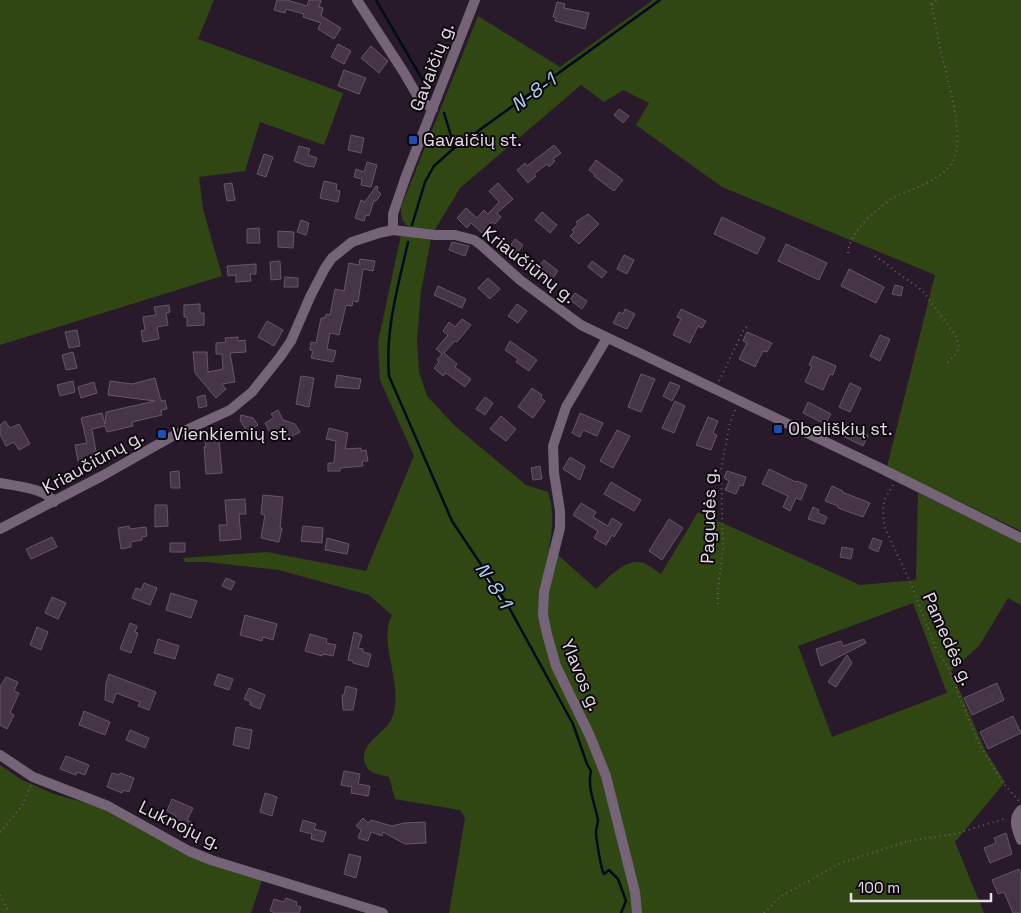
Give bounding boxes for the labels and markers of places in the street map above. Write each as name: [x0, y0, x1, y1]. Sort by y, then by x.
place label: Gavaičių st.: [423, 128, 522, 151]
marker: Gavaičių st.: [407, 134, 419, 146]
place label: Obeliškių st.: [788, 417, 892, 440]
place label: Vienkiemių st.: [172, 422, 292, 445]
marker: Obeliškių st.: [772, 423, 784, 435]
marker: Vienkiemių st.: [156, 428, 168, 440]

